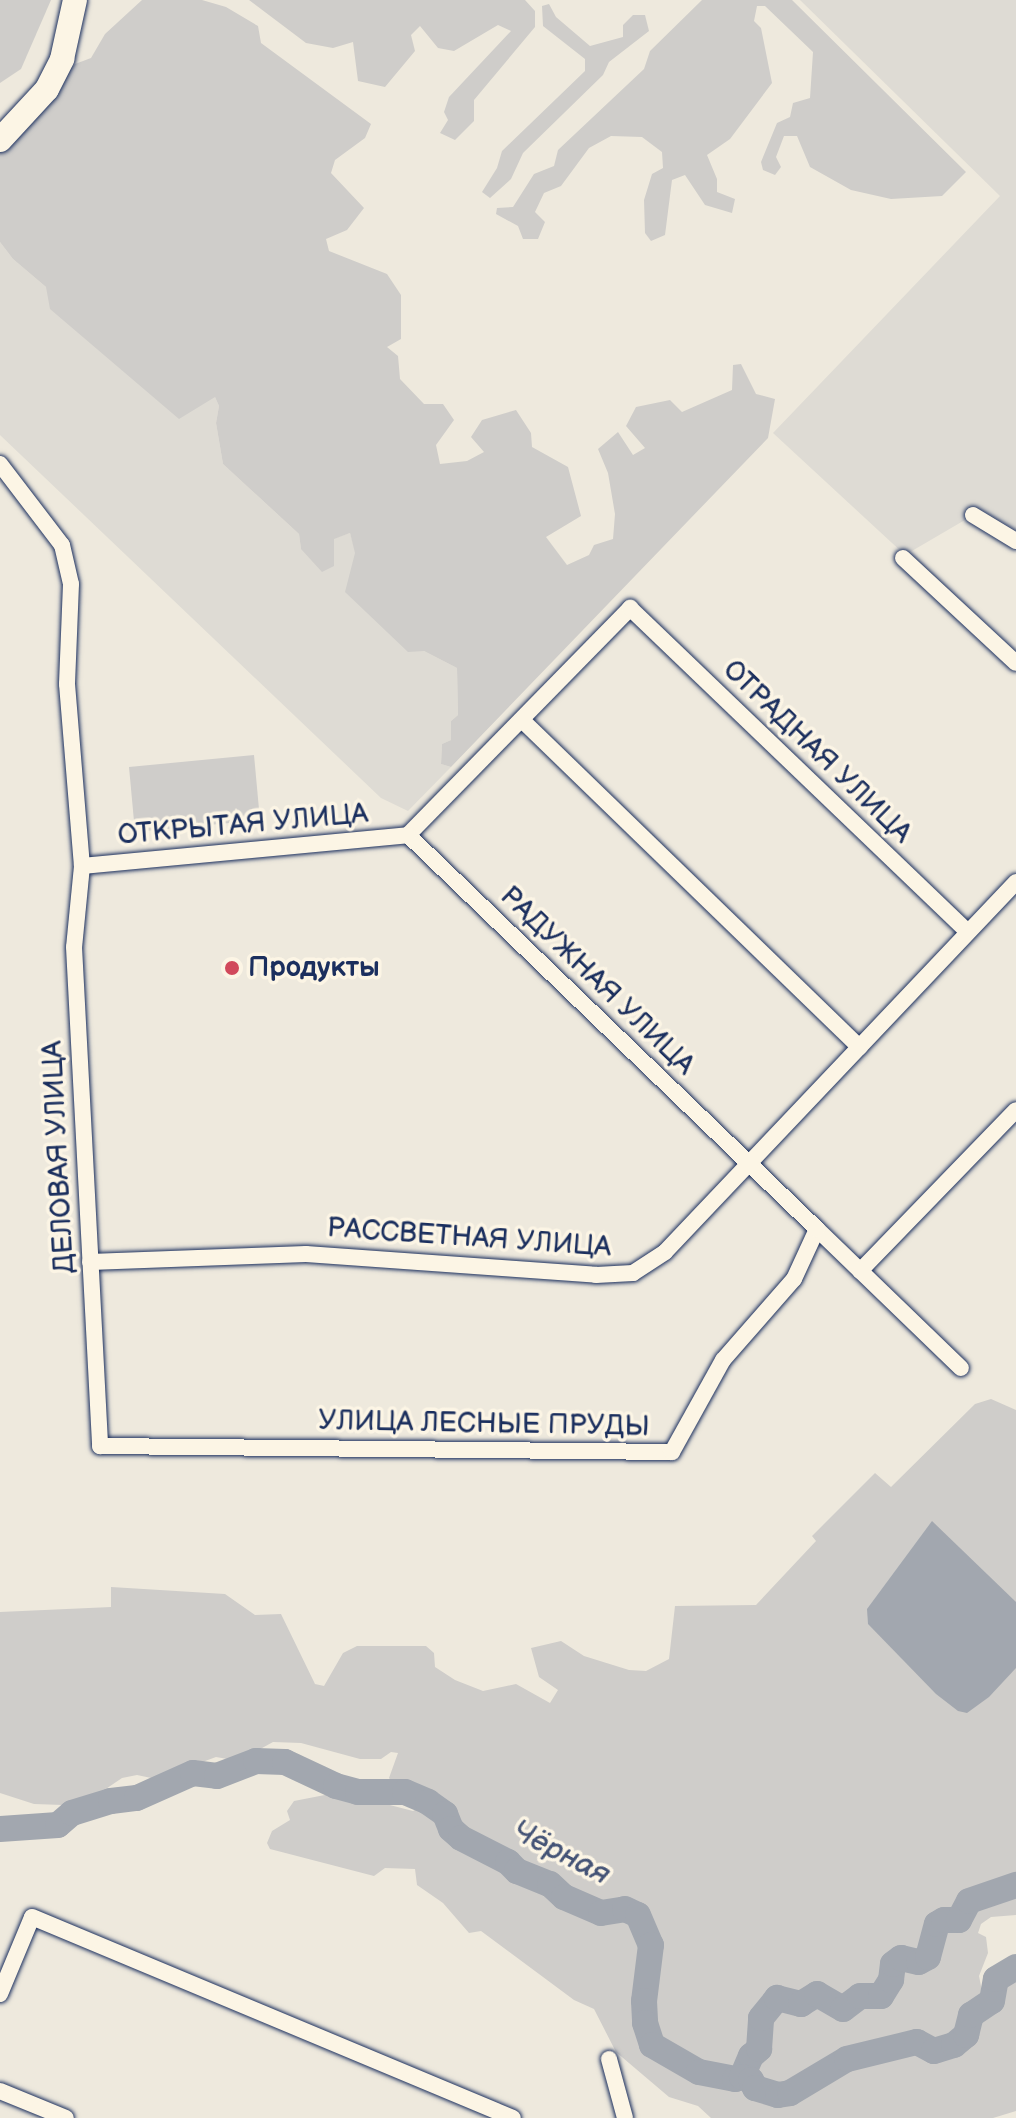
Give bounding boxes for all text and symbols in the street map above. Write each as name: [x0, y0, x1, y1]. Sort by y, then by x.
street label: ОТРАДНАЯ УЛИЦА: [716, 653, 918, 851]
street label: ОТКРЫТАЯ УЛИЦА: [116, 797, 370, 853]
street label: РАДУЖНАЯ УЛИЦА: [493, 879, 701, 1083]
place label: Продукты: [248, 951, 380, 985]
marker: Продукты: [223, 959, 241, 977]
street label: ДЕЛОВАЯ УЛИЦА: [36, 1040, 82, 1274]
street label: РАССВЕТНАЯ УЛИЦА: [326, 1211, 612, 1265]
street label: УЛИЦА ЛЕСНЫЕ ПРУДЫ: [318, 1404, 650, 1444]
water label: Чёрная: [506, 1813, 616, 1893]

